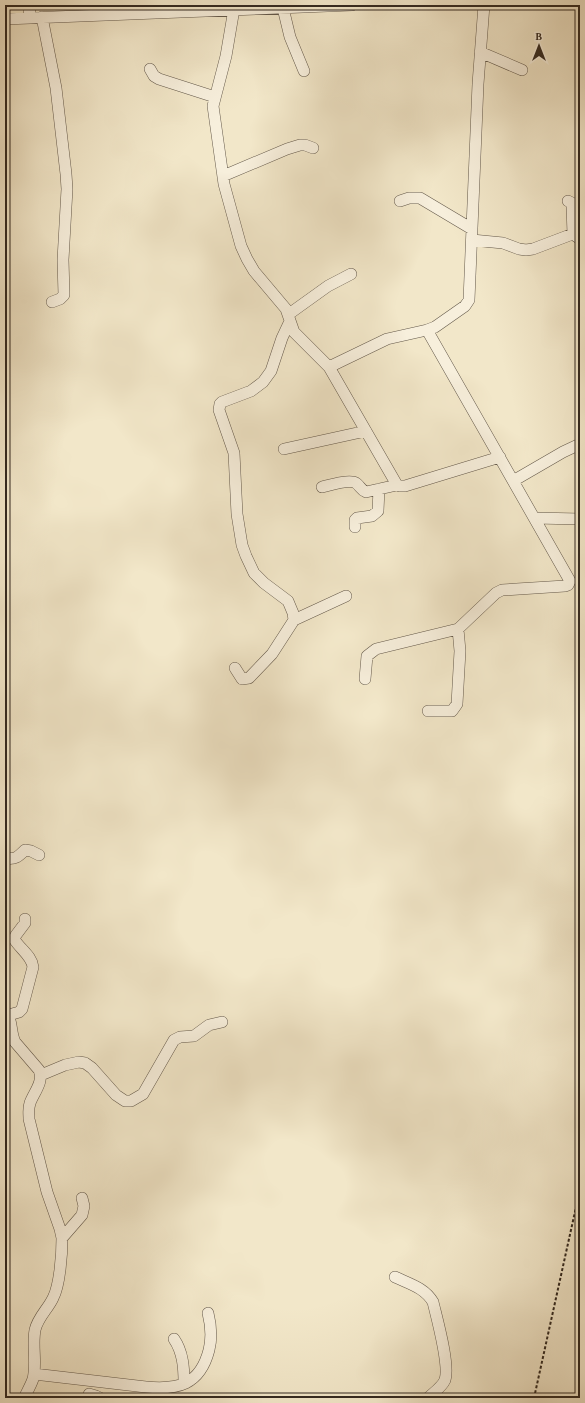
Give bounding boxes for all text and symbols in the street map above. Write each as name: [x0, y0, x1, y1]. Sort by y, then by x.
north arrow: [519, 26, 559, 66]
text: B: [536, 28, 543, 44]

